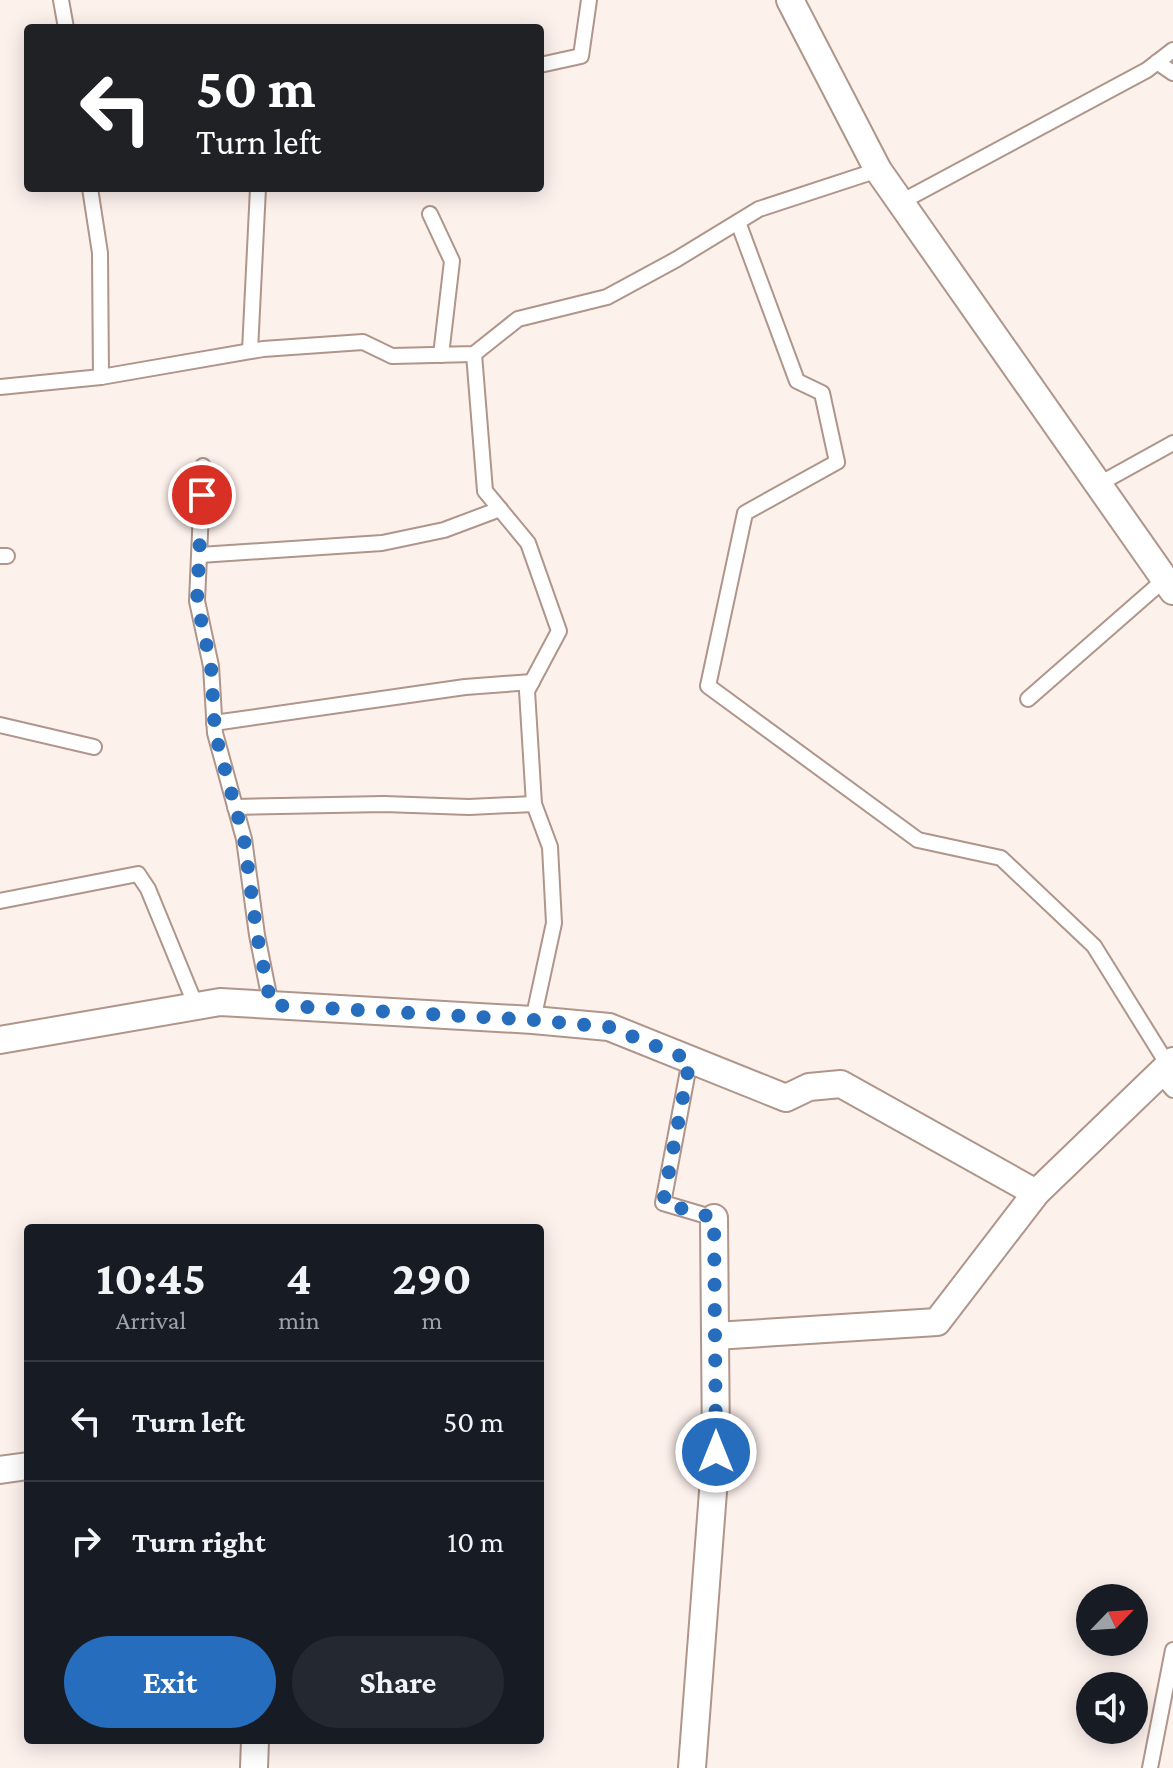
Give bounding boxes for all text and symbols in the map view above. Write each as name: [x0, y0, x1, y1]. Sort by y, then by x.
icon: left: [64, 56, 168, 160]
text: 50 m: [196, 57, 316, 119]
text: Turn left: [196, 122, 321, 162]
pin: [168, 461, 236, 529]
icon: arrive: [180, 473, 224, 517]
text: 10:45: [96, 1251, 206, 1304]
text: 4: [286, 1251, 312, 1304]
text: 290: [392, 1251, 472, 1304]
text: Arrival: [116, 1306, 186, 1335]
text: min: [278, 1306, 320, 1335]
text: m: [421, 1306, 442, 1335]
icon: left: [64, 1399, 108, 1443]
text: Turn left: [132, 1405, 245, 1438]
text: 50 m: [443, 1405, 504, 1438]
position arrow: [674, 1410, 758, 1494]
icon: right: [64, 1519, 108, 1563]
text: Turn right: [132, 1525, 266, 1558]
text: 10 m: [447, 1525, 504, 1558]
north arrow: [1076, 1584, 1148, 1656]
map controls: [1076, 1584, 1148, 1744]
button: Exit: [64, 1636, 276, 1728]
button: Share: [292, 1636, 504, 1728]
button: sound: [1076, 1672, 1148, 1744]

